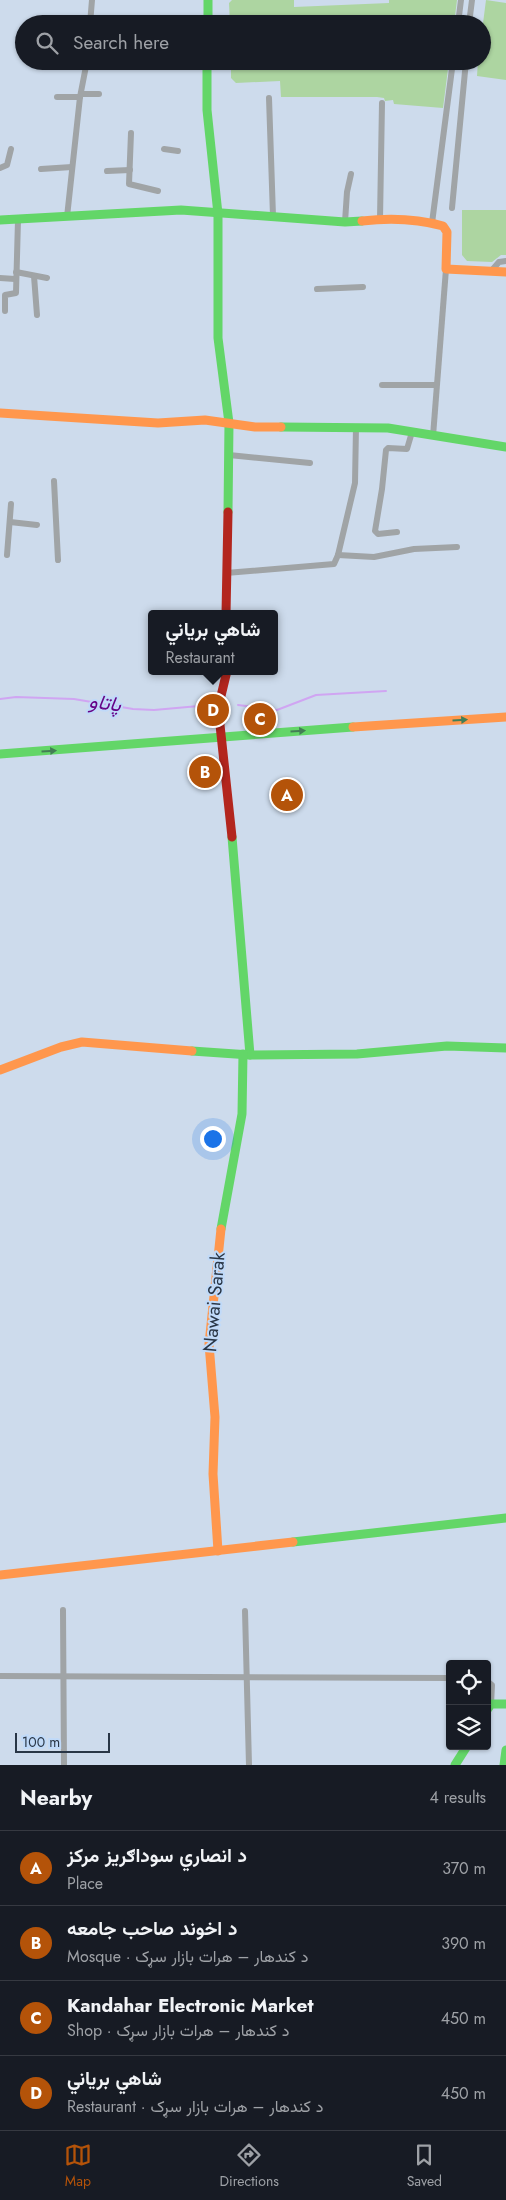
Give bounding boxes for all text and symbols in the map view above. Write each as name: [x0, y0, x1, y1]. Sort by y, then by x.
search box: [15, 15, 491, 70]
icon: search: [33, 29, 61, 57]
text: Search here: [73, 29, 169, 56]
popup: [148, 610, 278, 675]
text: شاهي برياني: [166, 616, 260, 643]
text: Restaurant: [166, 646, 235, 669]
water label: پاتاو: [87, 686, 124, 720]
pin: D: [197, 691, 229, 729]
pin: C: [244, 700, 276, 738]
one-way arrow: [452, 716, 468, 724]
one-way arrow: [290, 726, 306, 734]
one-way arrow: [41, 746, 57, 754]
pin: B: [189, 753, 221, 791]
pin: A: [271, 776, 303, 814]
your location: [200, 1126, 226, 1152]
street label: Nawai Sarak: [196, 1250, 232, 1353]
map controls: [446, 1660, 491, 1750]
button: locate: [446, 1660, 491, 1705]
button: layers: [446, 1705, 491, 1750]
scale bar: [15, 1730, 110, 1753]
text: 100 m: [22, 1732, 60, 1752]
text: Nearby: [20, 1783, 92, 1813]
text: 4 results: [430, 1786, 486, 1809]
text: د انصاري سوداګریز مرکز: [67, 1842, 247, 1869]
text: A: [30, 1857, 42, 1880]
text: 370 m: [442, 1857, 486, 1880]
text: Place: [67, 1872, 103, 1895]
text: د اخوند صاحب جامعه: [67, 1915, 237, 1942]
text: B: [31, 1932, 41, 1955]
text: 390 m: [441, 1932, 486, 1955]
text: Mosque · د کندهار – هرات بازار سړک: [67, 1945, 308, 1968]
text: Kandahar Electronic Market: [67, 1992, 313, 2019]
text: C: [30, 2007, 42, 2030]
text: 450 m: [441, 2007, 486, 2030]
text: Shop · د کندهار – هرات بازار سړک: [67, 2019, 289, 2042]
text: شاهي برياني: [67, 2065, 162, 2092]
text: D: [30, 2082, 42, 2105]
text: 450 m: [441, 2082, 486, 2105]
text: Restaurant · د کندهار – هرات بازار سړک: [67, 2095, 323, 2118]
tab: Map: [64, 2141, 92, 2191]
tab: Directions: [220, 2141, 279, 2191]
tab: Saved: [407, 2141, 442, 2191]

